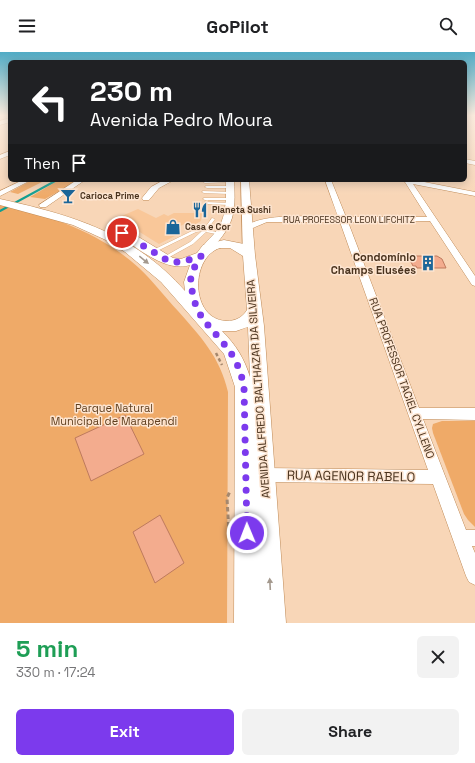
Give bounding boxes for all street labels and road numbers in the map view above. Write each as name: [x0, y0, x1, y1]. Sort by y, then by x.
street label: RUA PROFESSOR LEON LIFCHITZ: [283, 214, 415, 226]
street label: AVENIDA ALFREDO BALTHAZAR DA SILVEIRA: [243, 279, 273, 499]
street label: RUA PROFESSOR TACIEL CYLLENO: [366, 295, 438, 461]
street label: RUA AGENOR RABELO: [287, 466, 415, 486]

